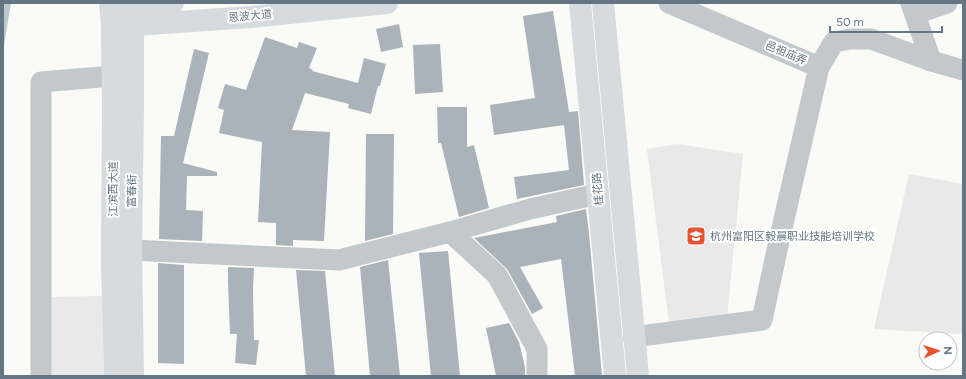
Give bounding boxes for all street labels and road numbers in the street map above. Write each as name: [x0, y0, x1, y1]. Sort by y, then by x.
street label: 恩波大道: [228, 8, 272, 24]
street label: 邑祖庙弄: [763, 38, 809, 68]
street label: 江滨西大道: [107, 162, 120, 217]
street label: 桂花路: [590, 172, 606, 206]
street label: 富春街: [125, 174, 139, 208]

